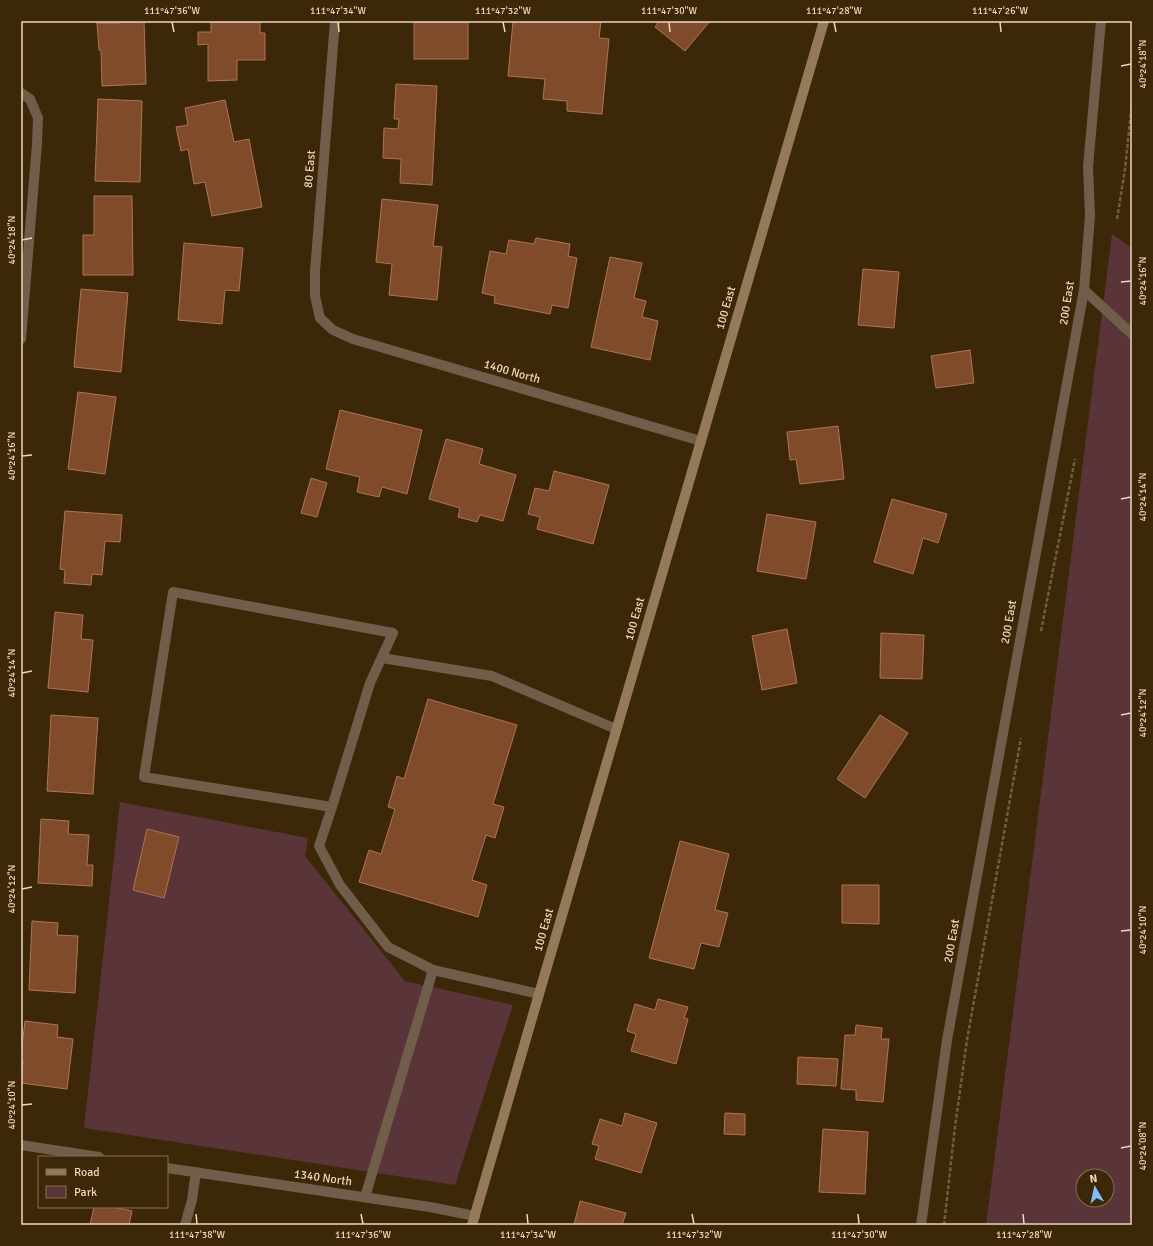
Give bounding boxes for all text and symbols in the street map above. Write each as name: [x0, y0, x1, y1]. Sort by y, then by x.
text: 111°47'36"W: [144, 5, 200, 17]
text: 111°47'34"W: [310, 5, 366, 17]
text: 111°47'32"W: [475, 5, 531, 17]
text: 111°47'30"W: [641, 5, 697, 17]
text: 111°47'28"W: [806, 5, 862, 17]
text: 111°47'26"W: [972, 5, 1028, 17]
text: 40°24'18"N: [1137, 40, 1149, 88]
street label: 80 East: [301, 149, 319, 189]
text: 40°24'18"N: [6, 216, 18, 264]
text: 40°24'16"N: [1137, 257, 1149, 305]
street label: 200 East: [1056, 280, 1078, 326]
street label: 100 East: [713, 285, 739, 331]
street label: 1400 North: [482, 357, 542, 387]
text: 40°24'16"N: [6, 432, 18, 480]
text: 40°24'14"N: [1137, 473, 1149, 521]
street label: 100 East: [622, 596, 648, 642]
street label: 200 East: [998, 599, 1020, 645]
text: 40°24'14"N: [6, 649, 18, 697]
text: 40°24'12"N: [1137, 689, 1149, 737]
text: 40°24'12"N: [6, 865, 18, 913]
text: 40°24'10"N: [1137, 906, 1149, 954]
street label: 100 East: [531, 907, 557, 953]
street label: 200 East: [941, 918, 963, 964]
text: 40°24'10"N: [6, 1081, 18, 1129]
text: 40°24'08"N: [1137, 1122, 1149, 1170]
legend: [38, 1156, 168, 1208]
text: Road: [74, 1165, 100, 1180]
street label: 1340 North: [293, 1167, 353, 1189]
north arrow: [1075, 1168, 1115, 1208]
text: N: [1089, 1172, 1098, 1186]
text: Park: [74, 1185, 97, 1200]
text: 111°47'38"W: [169, 1229, 225, 1241]
text: 111°47'36"W: [335, 1229, 391, 1241]
text: 111°47'34"W: [500, 1229, 556, 1241]
text: 111°47'32"W: [666, 1229, 722, 1241]
text: 111°47'30"W: [831, 1229, 887, 1241]
text: 111°47'28"W: [996, 1229, 1052, 1241]

